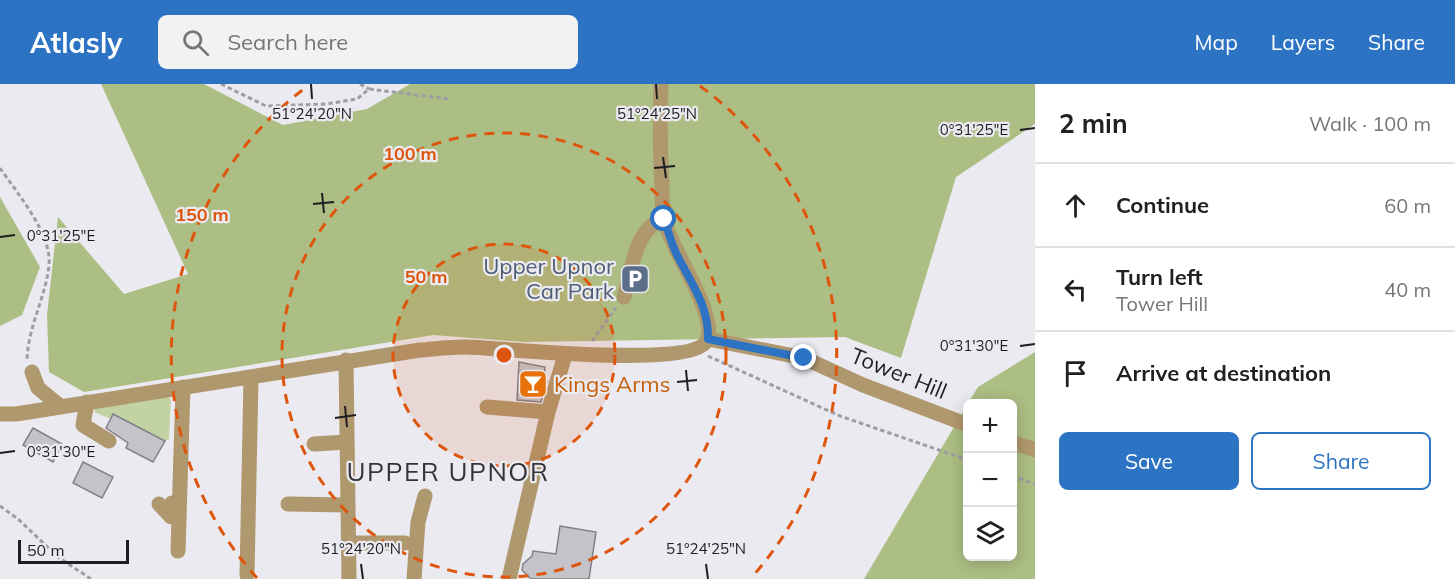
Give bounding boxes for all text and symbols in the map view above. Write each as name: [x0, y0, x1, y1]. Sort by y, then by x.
search box: [158, 15, 578, 69]
text: Atlasly: [30, 25, 122, 60]
icon: search: [179, 26, 212, 59]
text: Search here: [227, 28, 348, 56]
text: Map: [1195, 29, 1238, 55]
text: Layers: [1271, 29, 1335, 55]
text: Share: [1368, 29, 1425, 55]
text: 51°24'20"N: [272, 104, 352, 123]
text: 51°24'25"N: [617, 104, 697, 123]
text: 2 min: [1059, 107, 1128, 140]
text: Walk · 100 m: [1309, 111, 1431, 136]
text: 0°31'25"E: [940, 120, 1008, 139]
text: 100 m: [383, 142, 437, 165]
icon: ahead: [1059, 189, 1092, 222]
text: Continue: [1116, 191, 1209, 219]
text: 60 m: [1384, 193, 1431, 218]
text: 150 m: [175, 203, 229, 226]
route start: [650, 205, 676, 231]
text: 0°31'25"E: [27, 226, 95, 245]
place label: Upper Upnor Car Park: [483, 252, 615, 305]
parking icon: Upper Upnor Car Park: [619, 263, 651, 295]
text: Turn left: [1116, 263, 1203, 291]
text: 50 m: [405, 265, 447, 288]
icon: left: [1059, 273, 1092, 306]
text: 40 m: [1384, 277, 1431, 302]
text: Tower Hill: [1116, 291, 1208, 316]
text: 0°31'30"E: [940, 336, 1008, 355]
street label: Tower Hill: [847, 341, 951, 405]
route end: [790, 344, 816, 370]
centre of rings: [494, 345, 514, 365]
icon: arrive: [1059, 357, 1092, 390]
text: Arrive at destination: [1116, 359, 1331, 387]
bar icon: Kings Arms: [517, 368, 549, 400]
place label: Kings Arms: [554, 370, 670, 398]
map controls: [963, 399, 1017, 561]
button: +: [963, 399, 1017, 453]
button: Save: [1059, 432, 1239, 490]
button: Share: [1251, 432, 1431, 490]
text: 0°31'30"E: [27, 442, 95, 461]
button: −: [963, 453, 1017, 507]
district label: UPPER UPNOR: [347, 455, 549, 488]
button: layers: [963, 507, 1017, 561]
scale bar: [18, 537, 129, 564]
text: 51°24'20"N: [321, 539, 401, 558]
text: 51°24'25"N: [666, 539, 746, 558]
text: 50 m: [27, 540, 64, 560]

